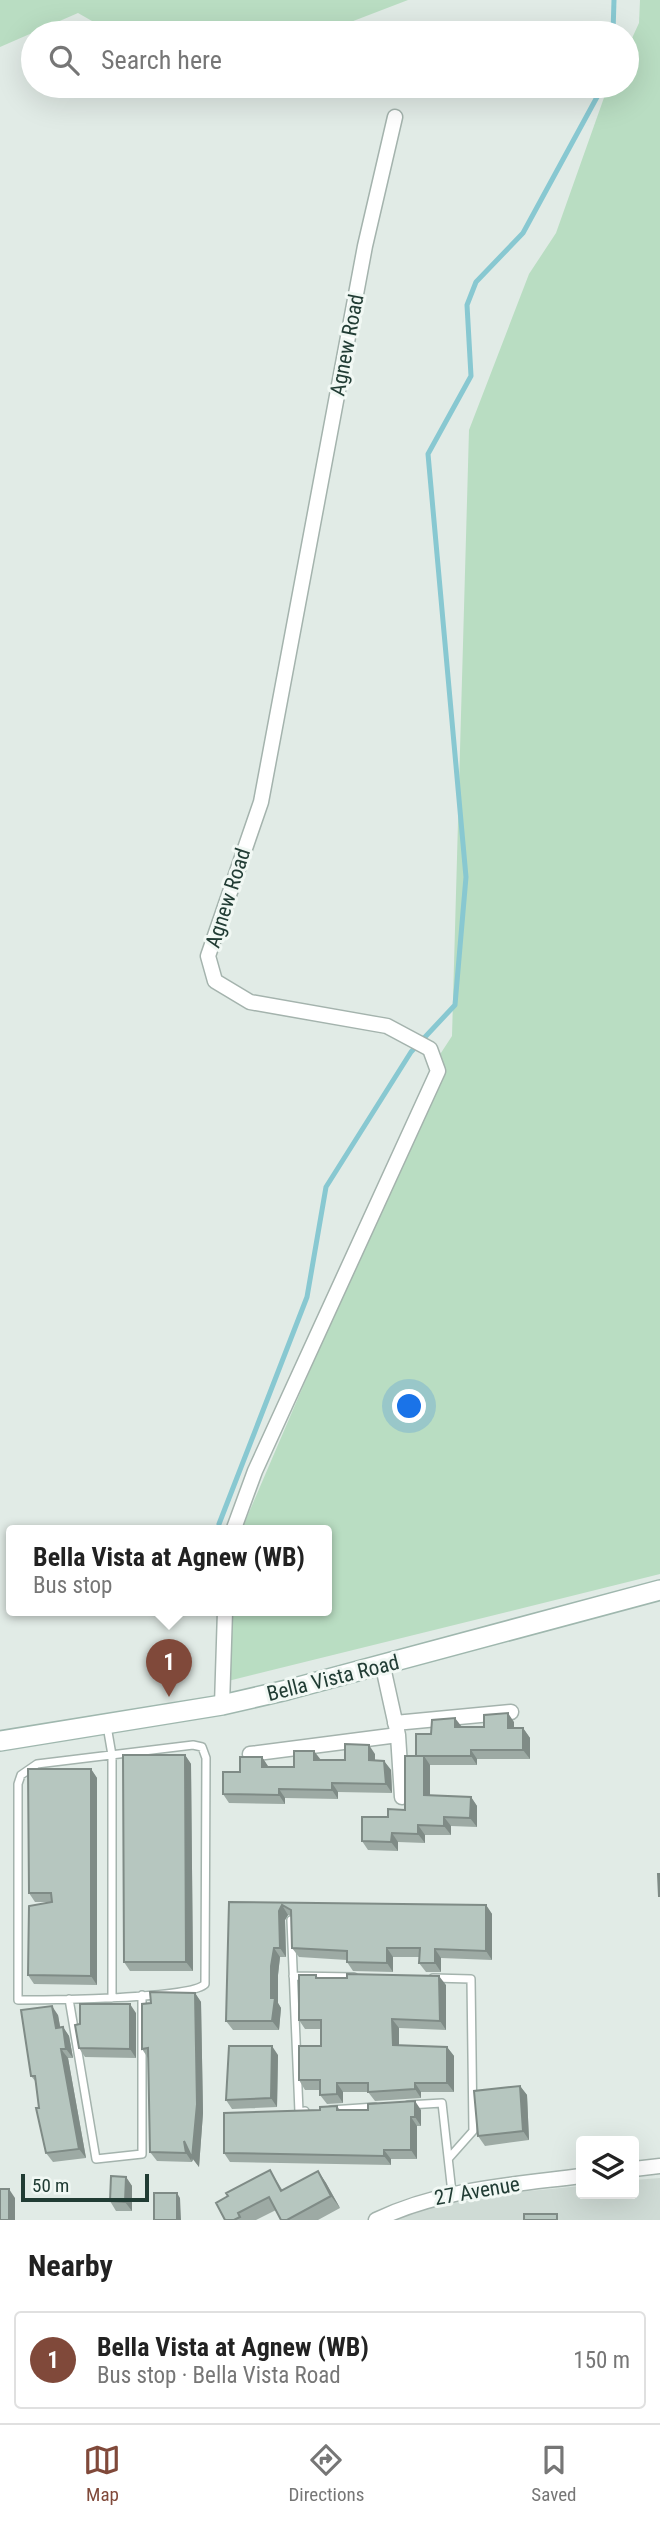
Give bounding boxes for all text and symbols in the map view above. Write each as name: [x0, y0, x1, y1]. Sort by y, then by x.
search box: [21, 21, 639, 98]
icon: search: [45, 41, 83, 79]
text: Search here: [101, 45, 222, 75]
street label: Agnew Road: [325, 292, 369, 398]
street label: Agnew Road: [201, 845, 255, 951]
your location: [392, 1389, 426, 1423]
popup: [6, 1525, 332, 1616]
text: Bella Vista at Agnew (WB): [33, 1542, 305, 1572]
text: Bus stop: [33, 1572, 112, 1599]
pin: 1: [146, 1639, 192, 1697]
street label: Bella Vista Road: [264, 1650, 402, 1706]
map controls: [576, 2136, 639, 2199]
button: layers: [576, 2136, 639, 2199]
scale bar: [21, 2171, 149, 2203]
street label: 27 Avenue: [433, 2172, 522, 2210]
text: 50 m: [32, 2174, 69, 2197]
text: Nearby: [28, 2248, 113, 2283]
text: Bella Vista at Agnew (WB): [97, 2332, 369, 2362]
text: 1: [47, 2347, 59, 2374]
text: 150 m: [573, 2347, 630, 2374]
text: Bus stop · Bella Vista Road: [97, 2362, 341, 2389]
tab: Map: [83, 2441, 121, 2506]
tab: Directions: [288, 2441, 364, 2506]
tab: Saved: [531, 2441, 577, 2506]

